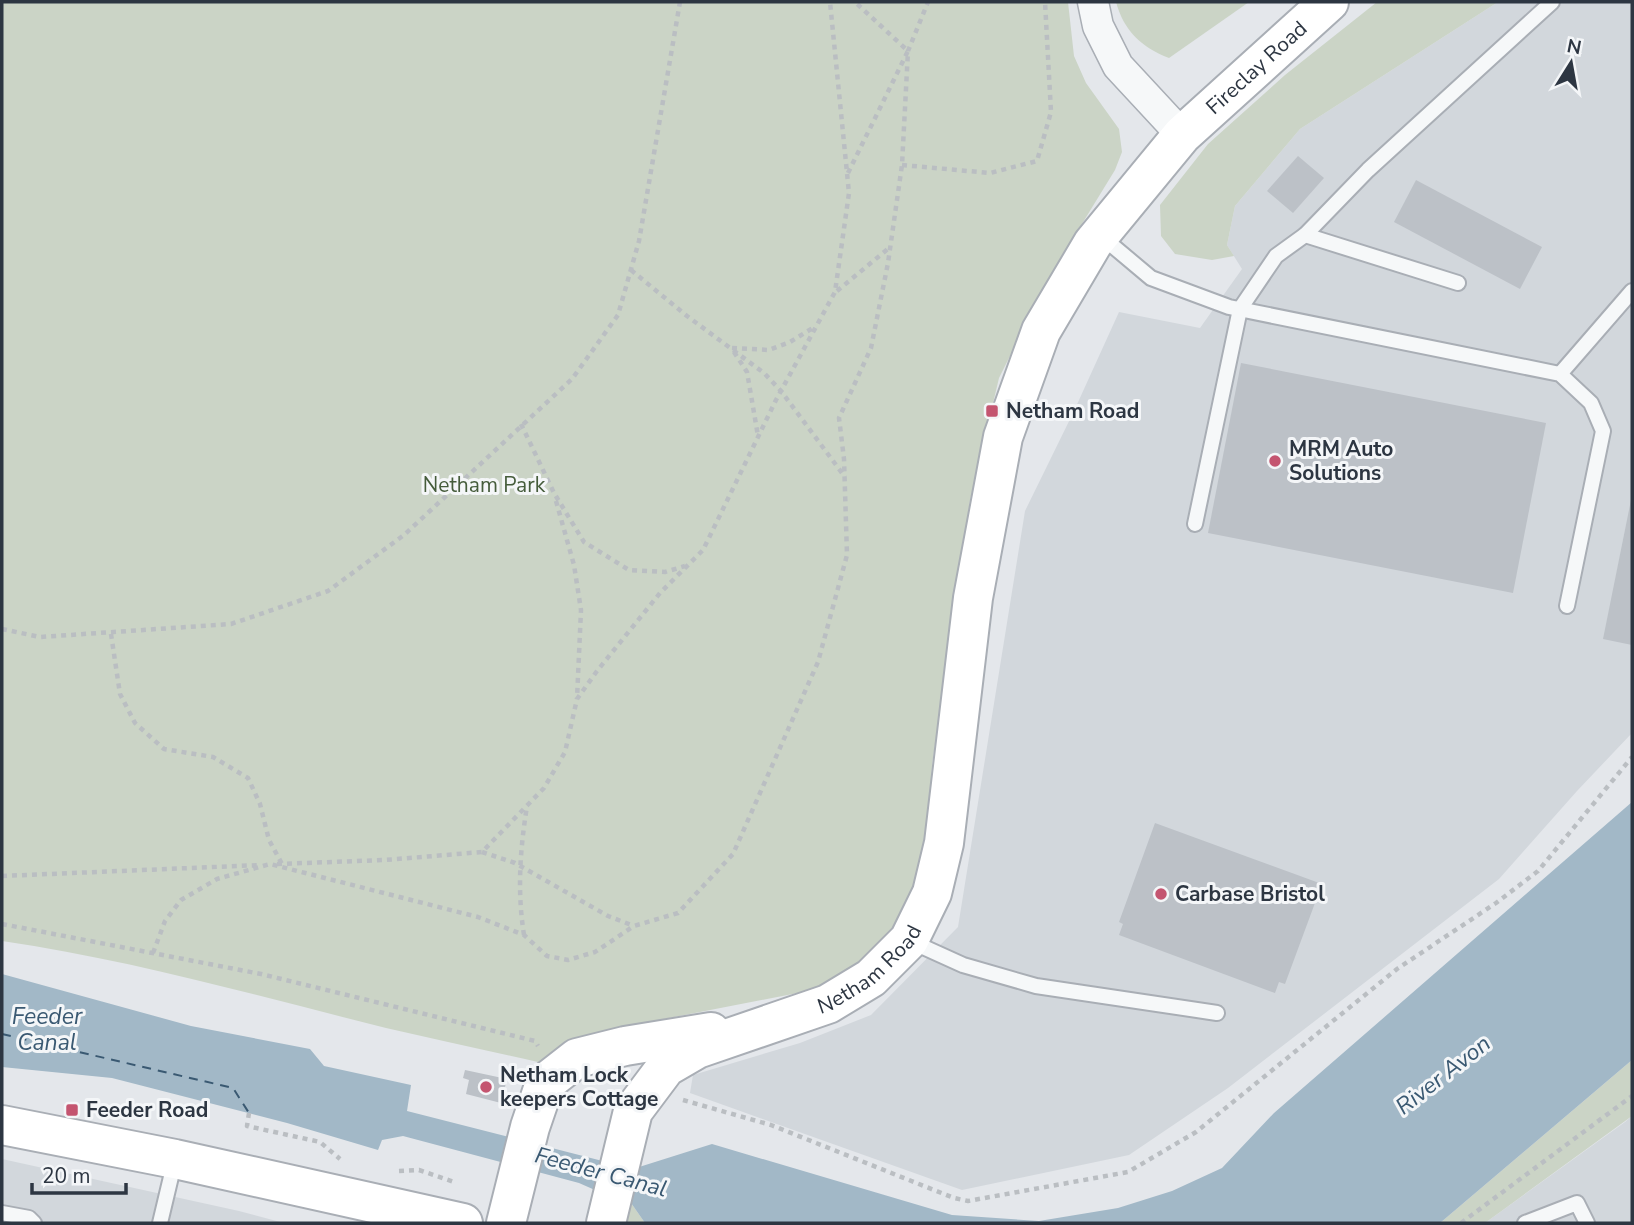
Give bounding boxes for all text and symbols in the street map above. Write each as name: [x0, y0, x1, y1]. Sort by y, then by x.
street label: Fireclay Road: [1200, 15, 1313, 121]
north arrow: [1536, 28, 1606, 98]
text: N: [1565, 33, 1584, 61]
place label: Netham Road: [1006, 397, 1139, 425]
marker: Netham Road: [984, 403, 1000, 419]
place label: MRM Auto Solutions: [1289, 435, 1393, 487]
marker: MRM Auto Solutions: [1267, 453, 1283, 469]
park label: Netham Park: [423, 471, 546, 499]
place label: Carbase Bristol: [1175, 880, 1325, 908]
marker: Carbase Bristol: [1153, 886, 1169, 902]
street label: Netham Road: [814, 920, 928, 1021]
water label: Feeder Canal: [12, 1001, 83, 1058]
water label: River Avon: [1389, 1028, 1497, 1122]
place label: Netham Lock keepers Cottage: [500, 1061, 658, 1113]
marker: Netham Lock keepers Cottage: [478, 1079, 494, 1095]
place label: Feeder Road: [86, 1096, 208, 1124]
marker: Feeder Road: [64, 1102, 80, 1118]
water label: Feeder Canal: [531, 1139, 671, 1205]
scale bar: [32, 1152, 126, 1196]
text: 20 m: [42, 1162, 91, 1190]

